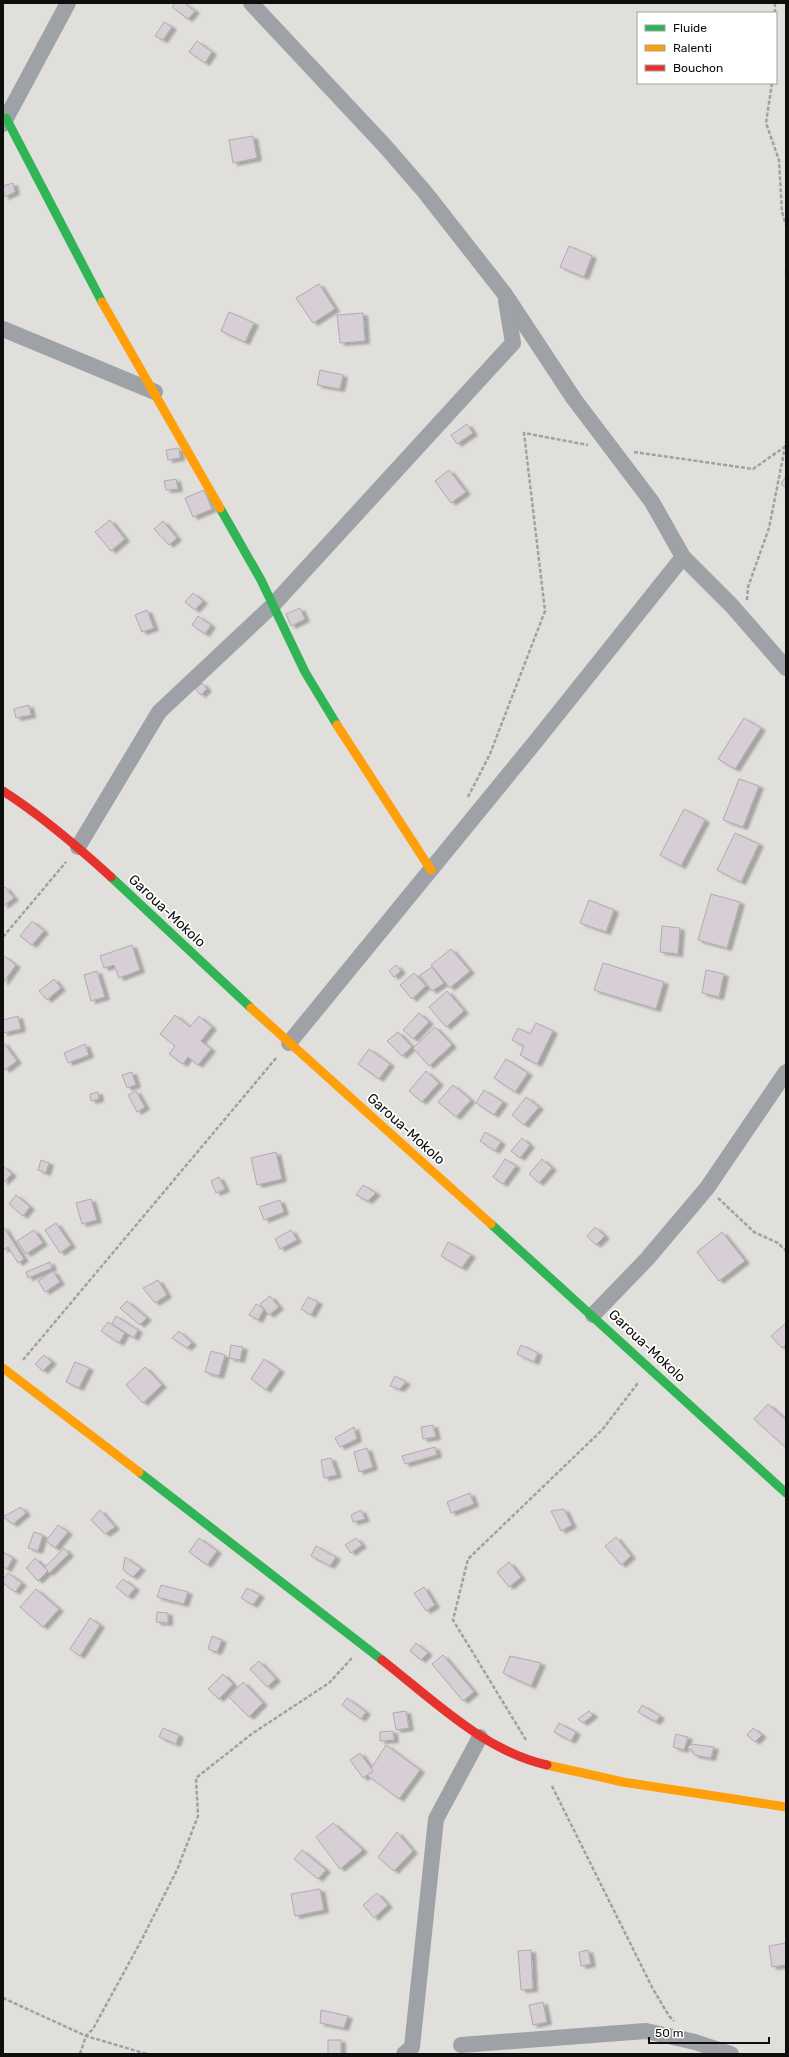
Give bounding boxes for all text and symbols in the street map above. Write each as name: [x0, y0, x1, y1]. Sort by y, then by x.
legend: [637, 12, 777, 84]
text: Fluide: [673, 21, 707, 35]
text: Ralenti: [673, 41, 712, 55]
text: Bouchon: [673, 61, 723, 75]
street label: Garoua-Mokolo: [125, 871, 209, 951]
street label: Garoua-Mokolo: [364, 1090, 448, 1168]
street label: Garoua-Mokolo: [605, 1306, 689, 1386]
scale bar: [649, 2019, 769, 2045]
text: 50 m: [655, 2026, 683, 2040]

